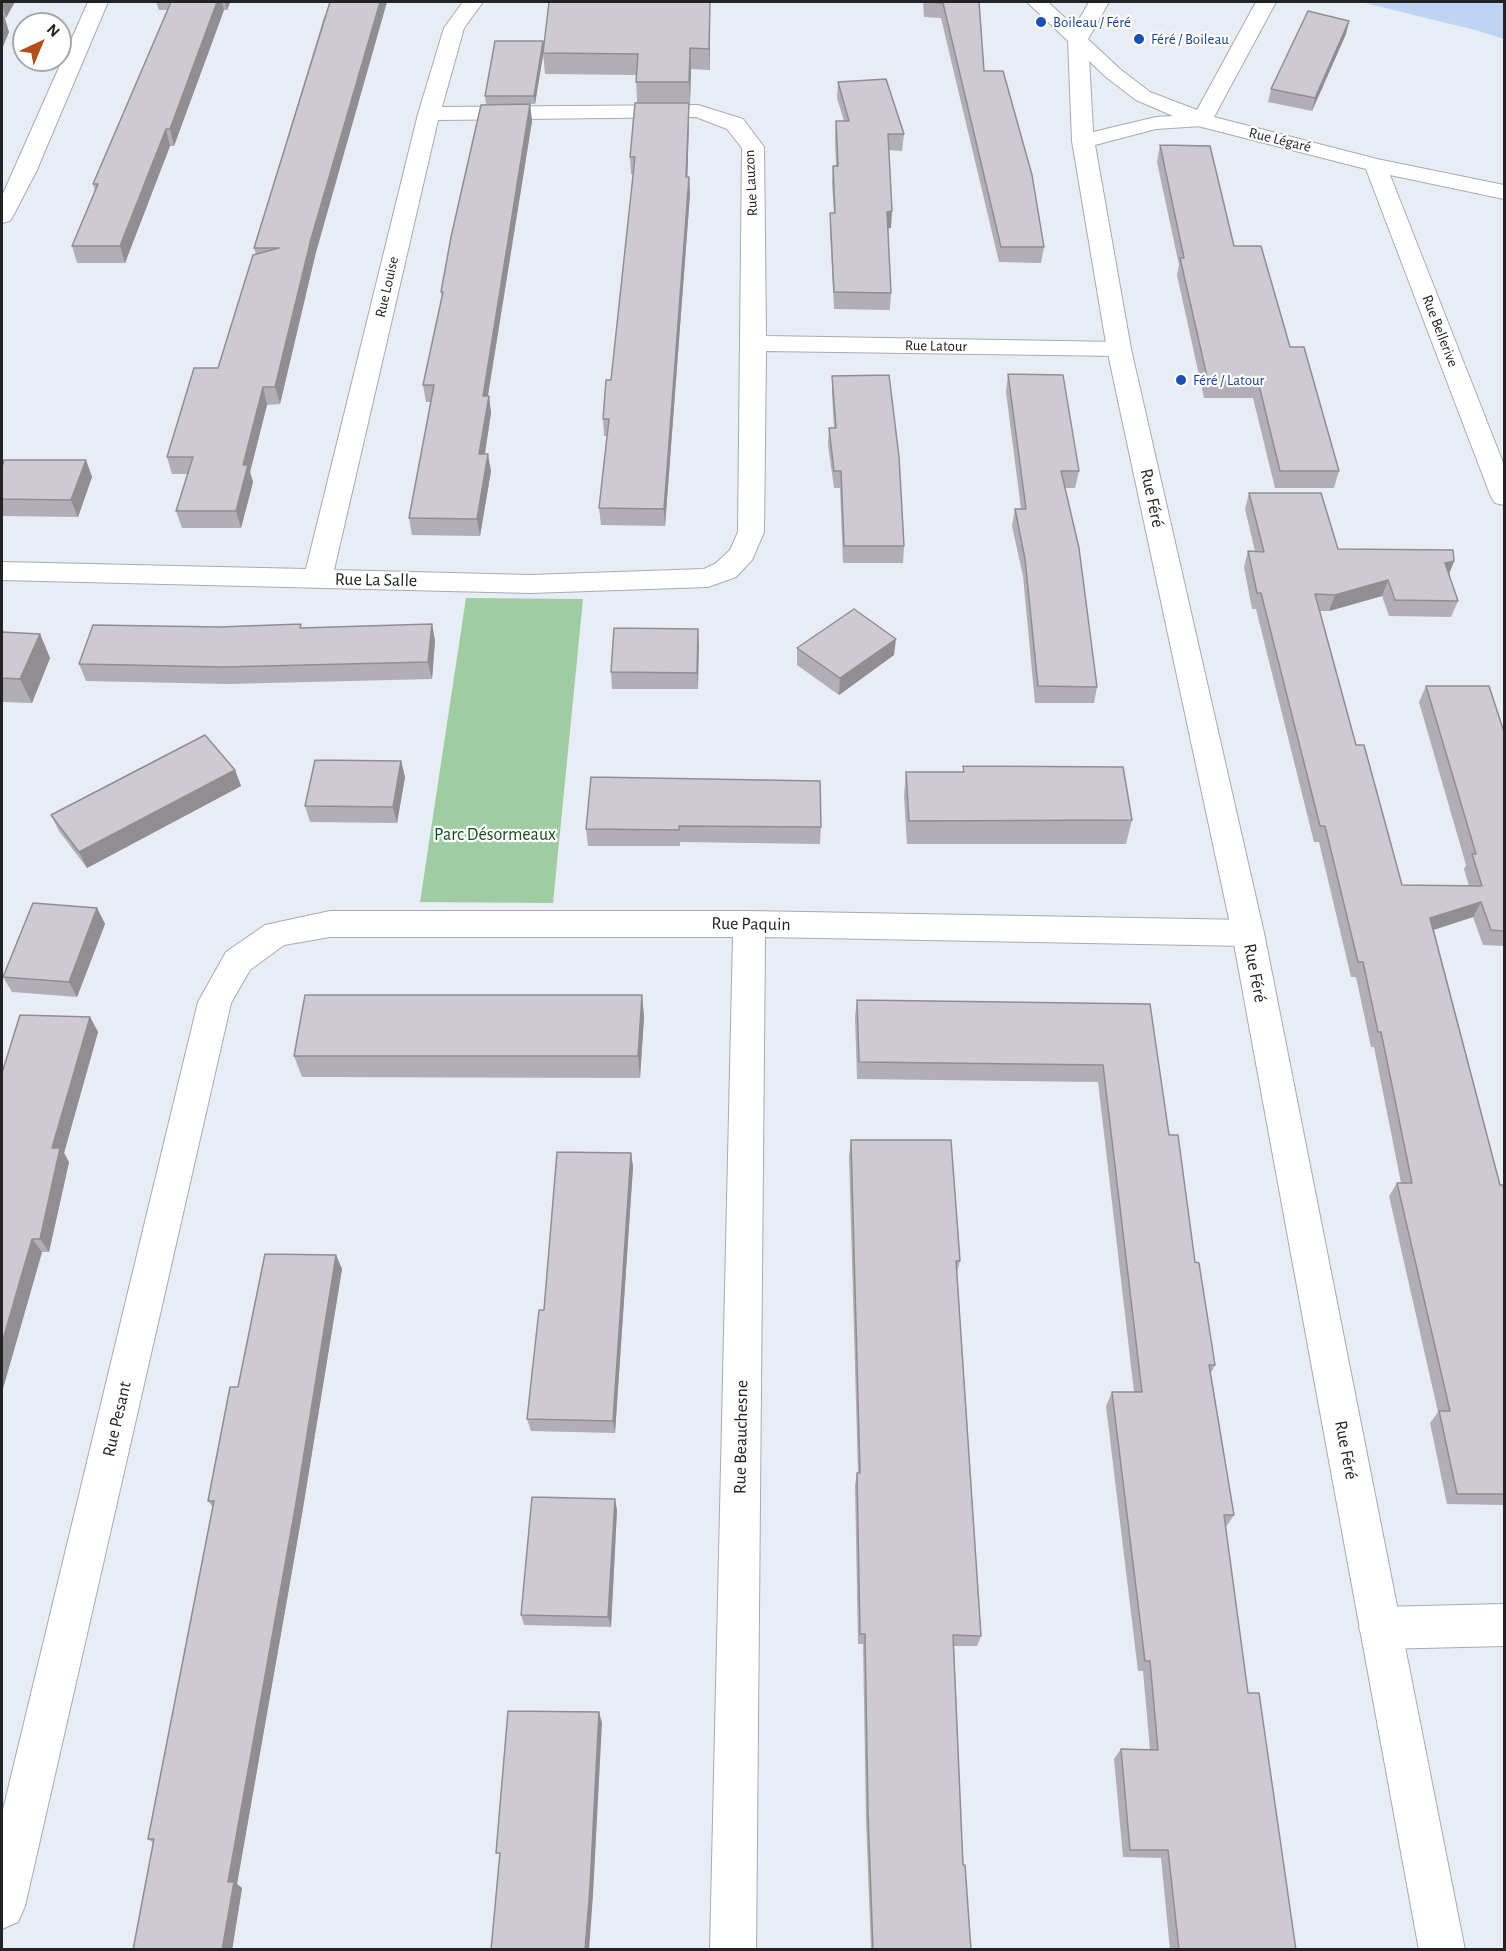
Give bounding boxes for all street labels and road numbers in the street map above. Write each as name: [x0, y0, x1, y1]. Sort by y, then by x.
street label: Rue Légaré: [1247, 124, 1313, 156]
street label: Rue Lauzon: [740, 149, 762, 217]
street label: Rue Louise: [371, 255, 403, 319]
street label: Rue Bellerive: [1418, 292, 1462, 370]
street label: Rue Latour: [905, 336, 967, 356]
street label: Rue Féré: [1135, 467, 1169, 529]
street label: Rue La Salle: [335, 568, 417, 592]
street label: Rue Paquin: [711, 913, 791, 935]
street label: Rue Féré: [1239, 942, 1271, 1004]
street label: Rue Pesant: [98, 1379, 136, 1459]
street label: Rue Beauchesne: [729, 1380, 753, 1494]
street label: Rue Féré: [1330, 1419, 1362, 1481]

